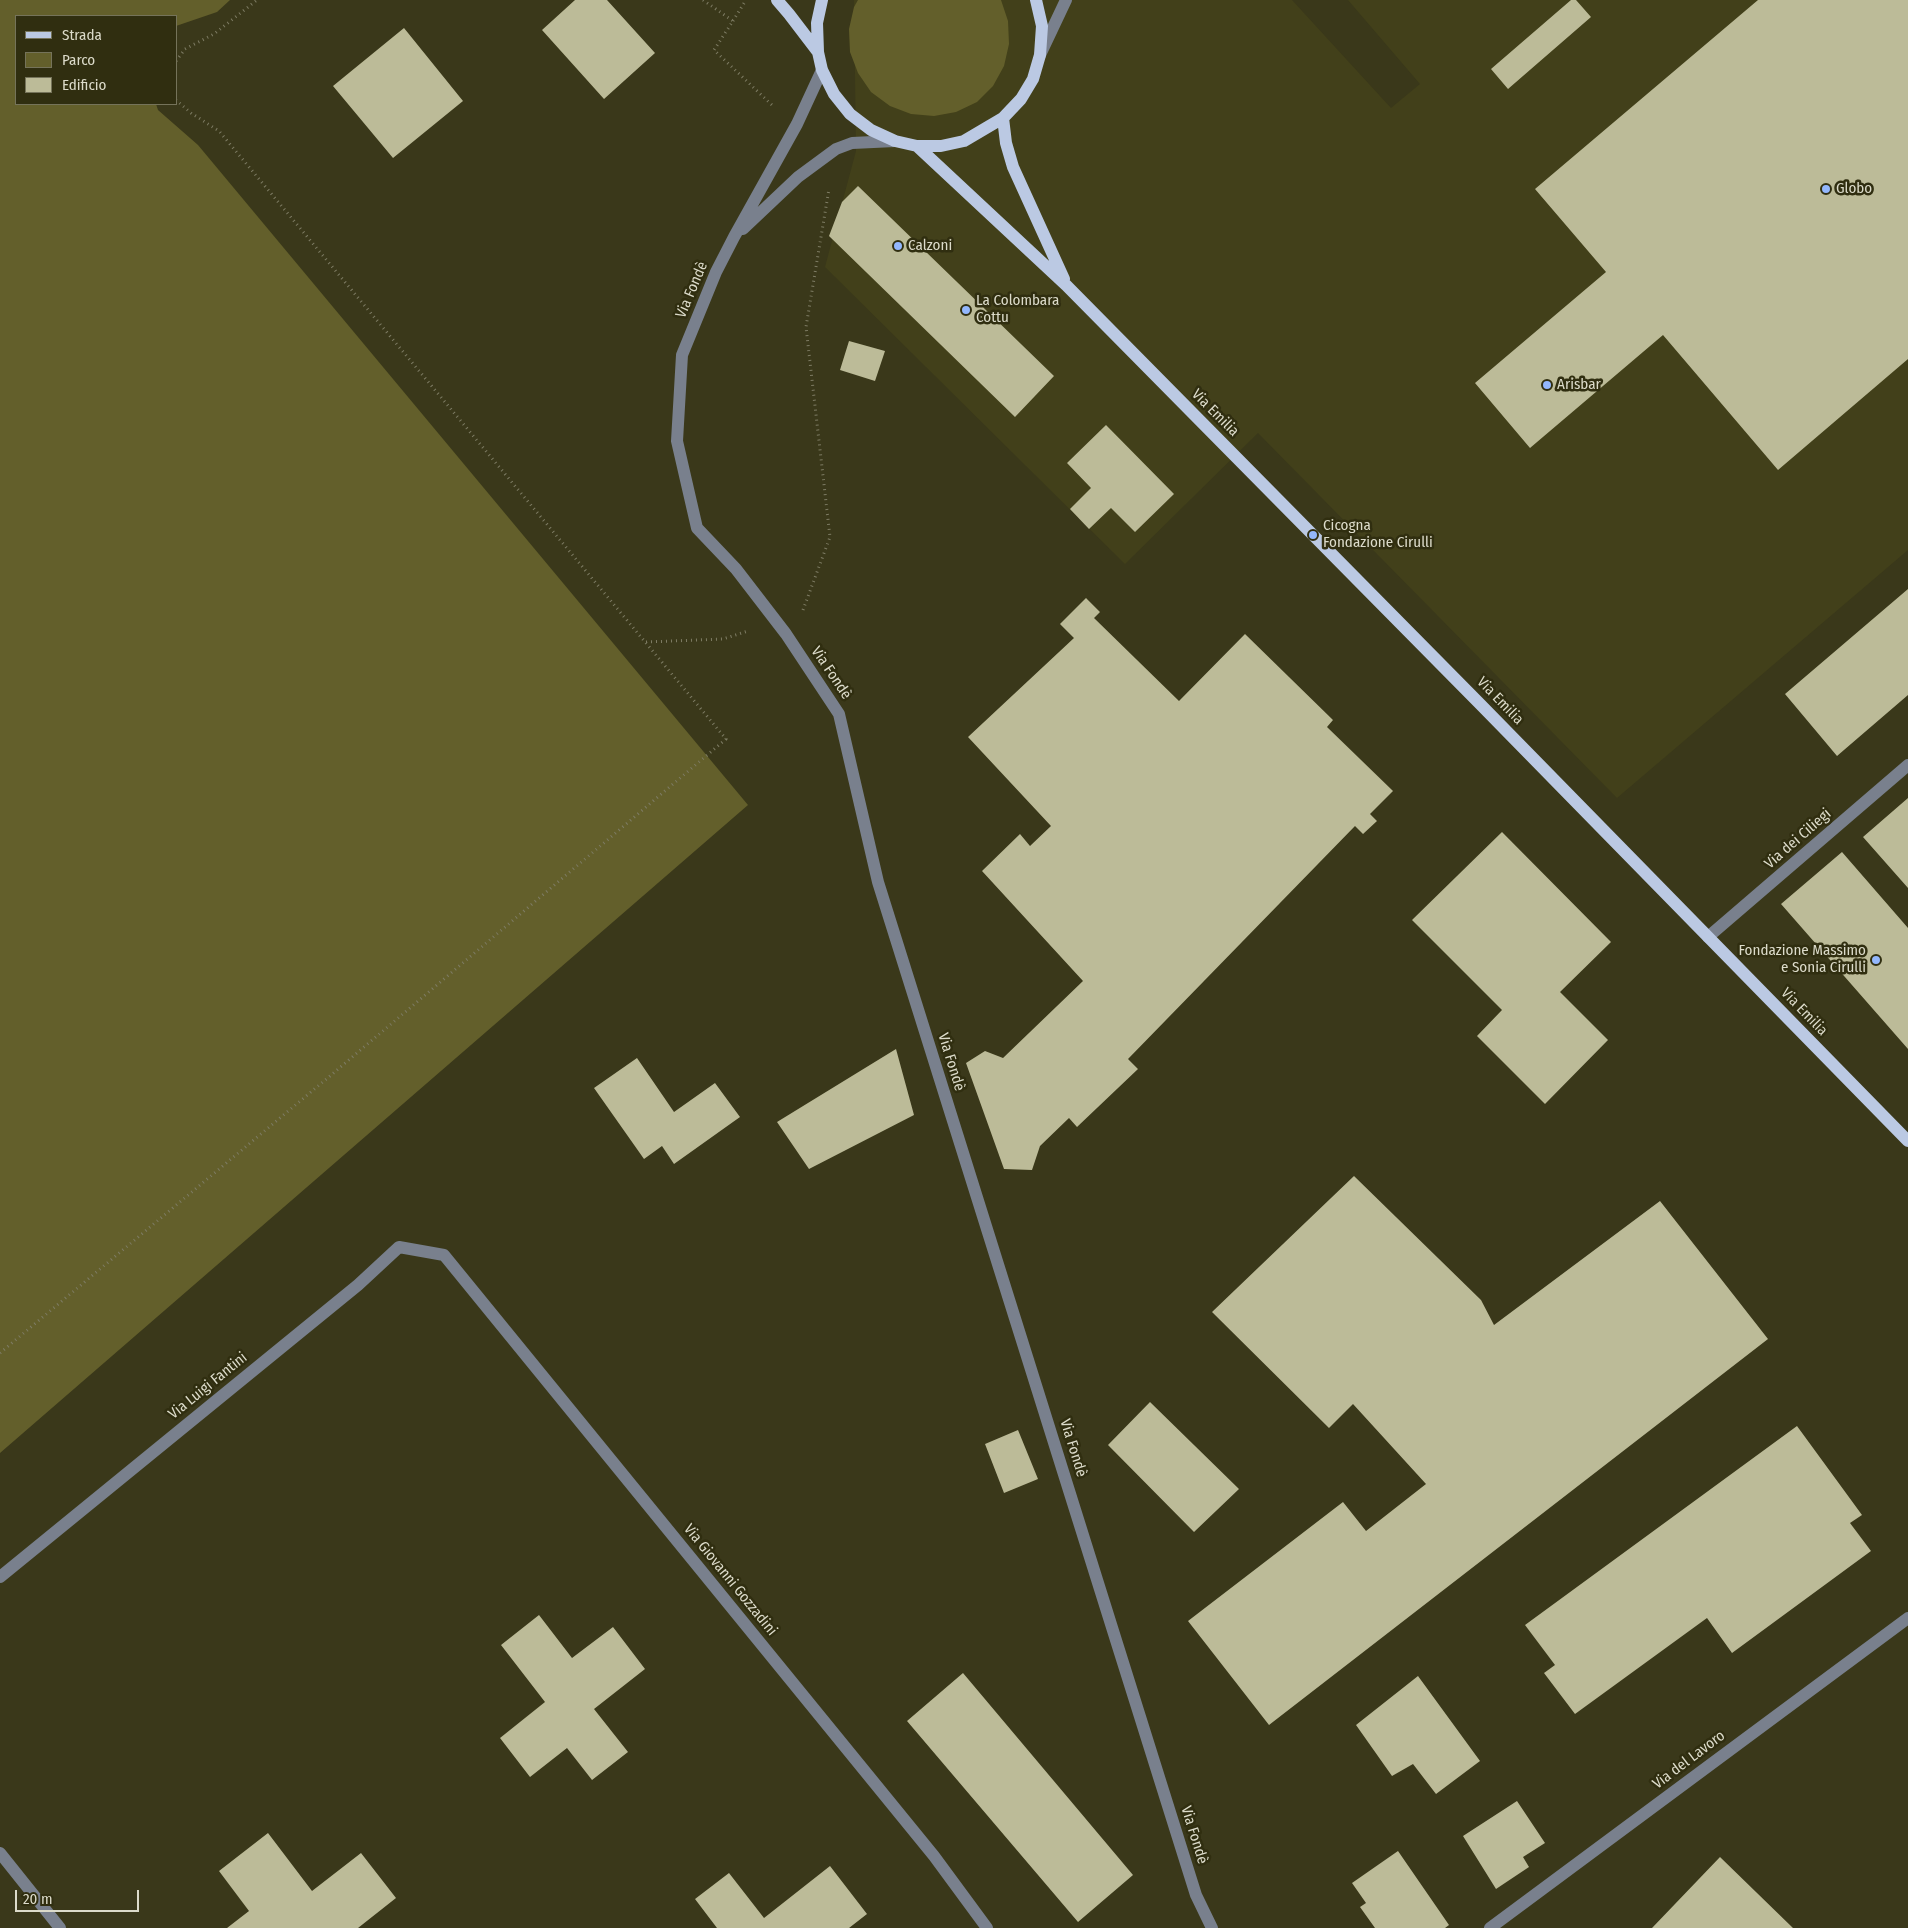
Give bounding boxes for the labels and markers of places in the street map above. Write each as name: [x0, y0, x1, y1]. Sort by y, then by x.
place label: Globo: [1836, 180, 1872, 198]
marker: Globo: [1820, 183, 1832, 195]
place label: Calzoni: [908, 237, 952, 255]
marker: Calzoni: [892, 240, 904, 252]
place label: La Colombara Cottu: [976, 292, 1059, 327]
marker: La Colombara Cottu: [960, 304, 972, 316]
place label: Arisbar: [1557, 376, 1601, 394]
marker: Arisbar: [1541, 379, 1553, 391]
place label: Cicogna Fondazione Cirulli: [1323, 517, 1433, 552]
marker: Cicogna Fondazione Cirulli: [1307, 529, 1319, 541]
place label: Fondazione Massimo e Sonia Cirulli: [1739, 942, 1866, 977]
marker: Fondazione Massimo e Sonia Cirulli: [1870, 954, 1882, 966]

